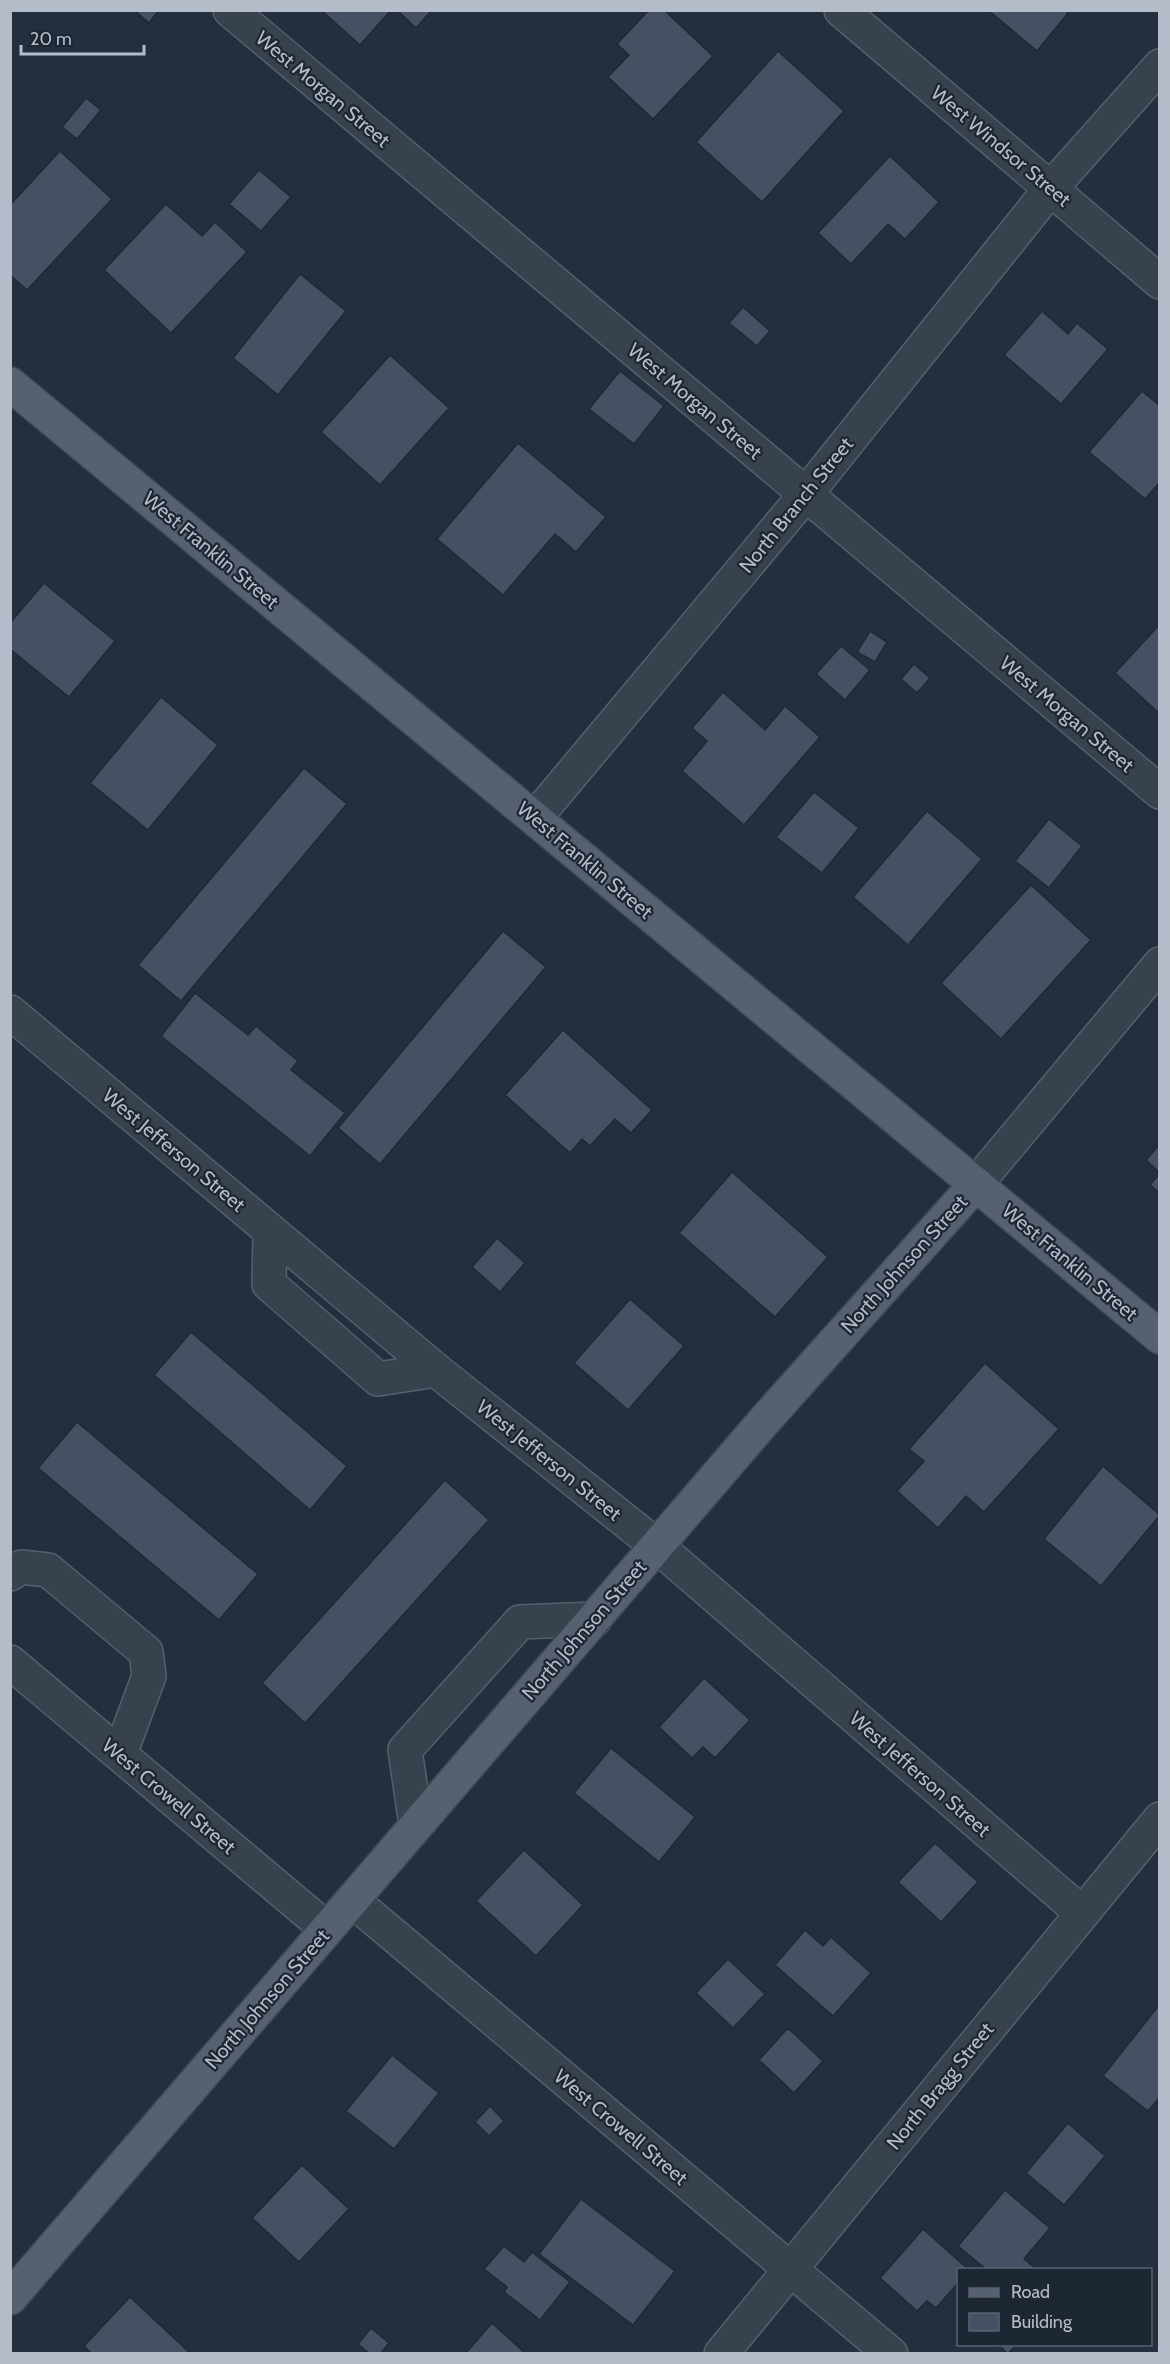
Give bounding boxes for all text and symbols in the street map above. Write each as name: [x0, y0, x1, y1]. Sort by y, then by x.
scale bar: [21, 18, 144, 56]
street label: West Morgan Street: [251, 26, 395, 152]
text: 20 m: [30, 28, 72, 50]
street label: West Windsor Street: [926, 81, 1076, 212]
street label: West Morgan Street: [623, 338, 767, 464]
street label: North Branch Street: [734, 432, 858, 578]
street label: West Franklin Street: [138, 486, 284, 614]
street label: West Morgan Street: [995, 651, 1139, 777]
street label: West Franklin Street: [512, 796, 658, 924]
street label: West Jefferson Street: [98, 1083, 250, 1217]
street label: North Johnson Street: [836, 1190, 972, 1338]
street label: West Franklin Street: [997, 1198, 1143, 1326]
street label: West Jefferson Street: [472, 1394, 626, 1526]
street label: North Johnson Street: [517, 1555, 651, 1705]
street label: West Jefferson Street: [845, 1706, 996, 1842]
street label: West Crowell Street: [97, 1733, 241, 1859]
street label: North Johnson Street: [200, 1924, 334, 2074]
street label: North Bragg Street: [881, 2017, 999, 2154]
street label: West Crowell Street: [549, 2064, 693, 2190]
legend: [957, 2268, 1152, 2346]
text: Road: [1011, 2281, 1050, 2303]
text: Building: [1011, 2311, 1073, 2333]

